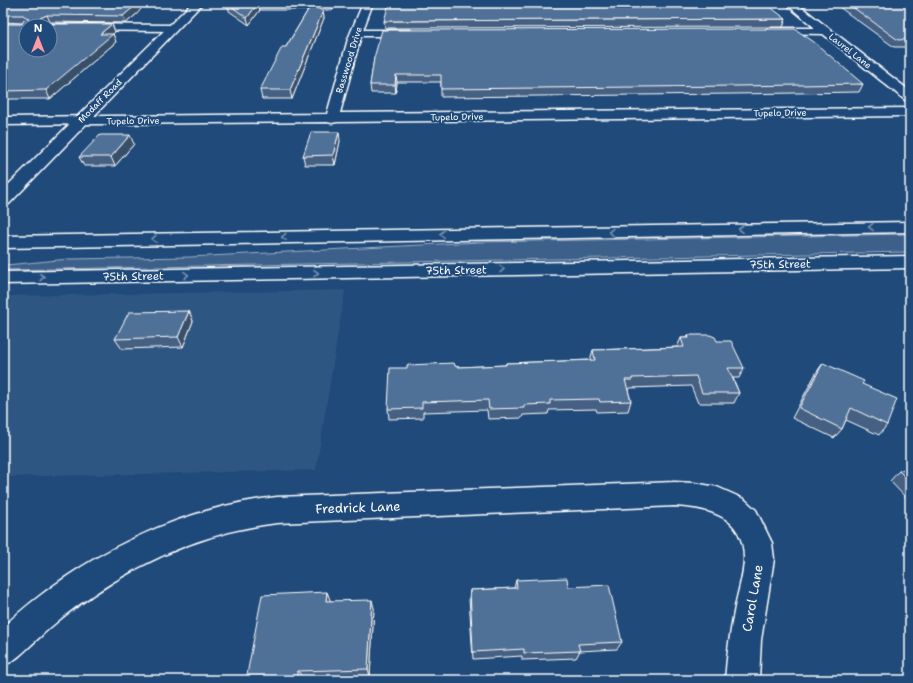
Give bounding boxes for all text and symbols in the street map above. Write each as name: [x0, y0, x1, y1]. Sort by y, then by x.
north arrow: [18, 18, 58, 58]
text: N: [34, 21, 43, 36]
street label: Basswood Drive: [333, 25, 365, 95]
street label: Laurel Lane: [826, 31, 874, 71]
street label: Modaff Road: [75, 76, 125, 126]
street label: Tupelo Drive: [753, 107, 807, 119]
street label: Tupelo Drive: [430, 111, 484, 123]
street label: Tupelo Drive: [106, 115, 160, 127]
one-way arrow: [868, 223, 874, 231]
one-way arrow: [738, 225, 744, 234]
one-way arrow: [608, 227, 614, 236]
one-way arrow: [439, 230, 445, 238]
one-way arrow: [281, 233, 287, 241]
one-way arrow: [151, 235, 157, 244]
street label: 75th Street: [749, 256, 811, 273]
street label: 75th Street: [425, 262, 487, 279]
one-way arrow: [499, 265, 505, 273]
street label: 75th Street: [102, 268, 164, 285]
one-way arrow: [313, 268, 319, 277]
one-way arrow: [183, 271, 189, 279]
one-way arrow: [39, 273, 45, 281]
street label: Fredrick Lane: [315, 498, 401, 517]
street label: Carol Lane: [738, 563, 767, 633]

